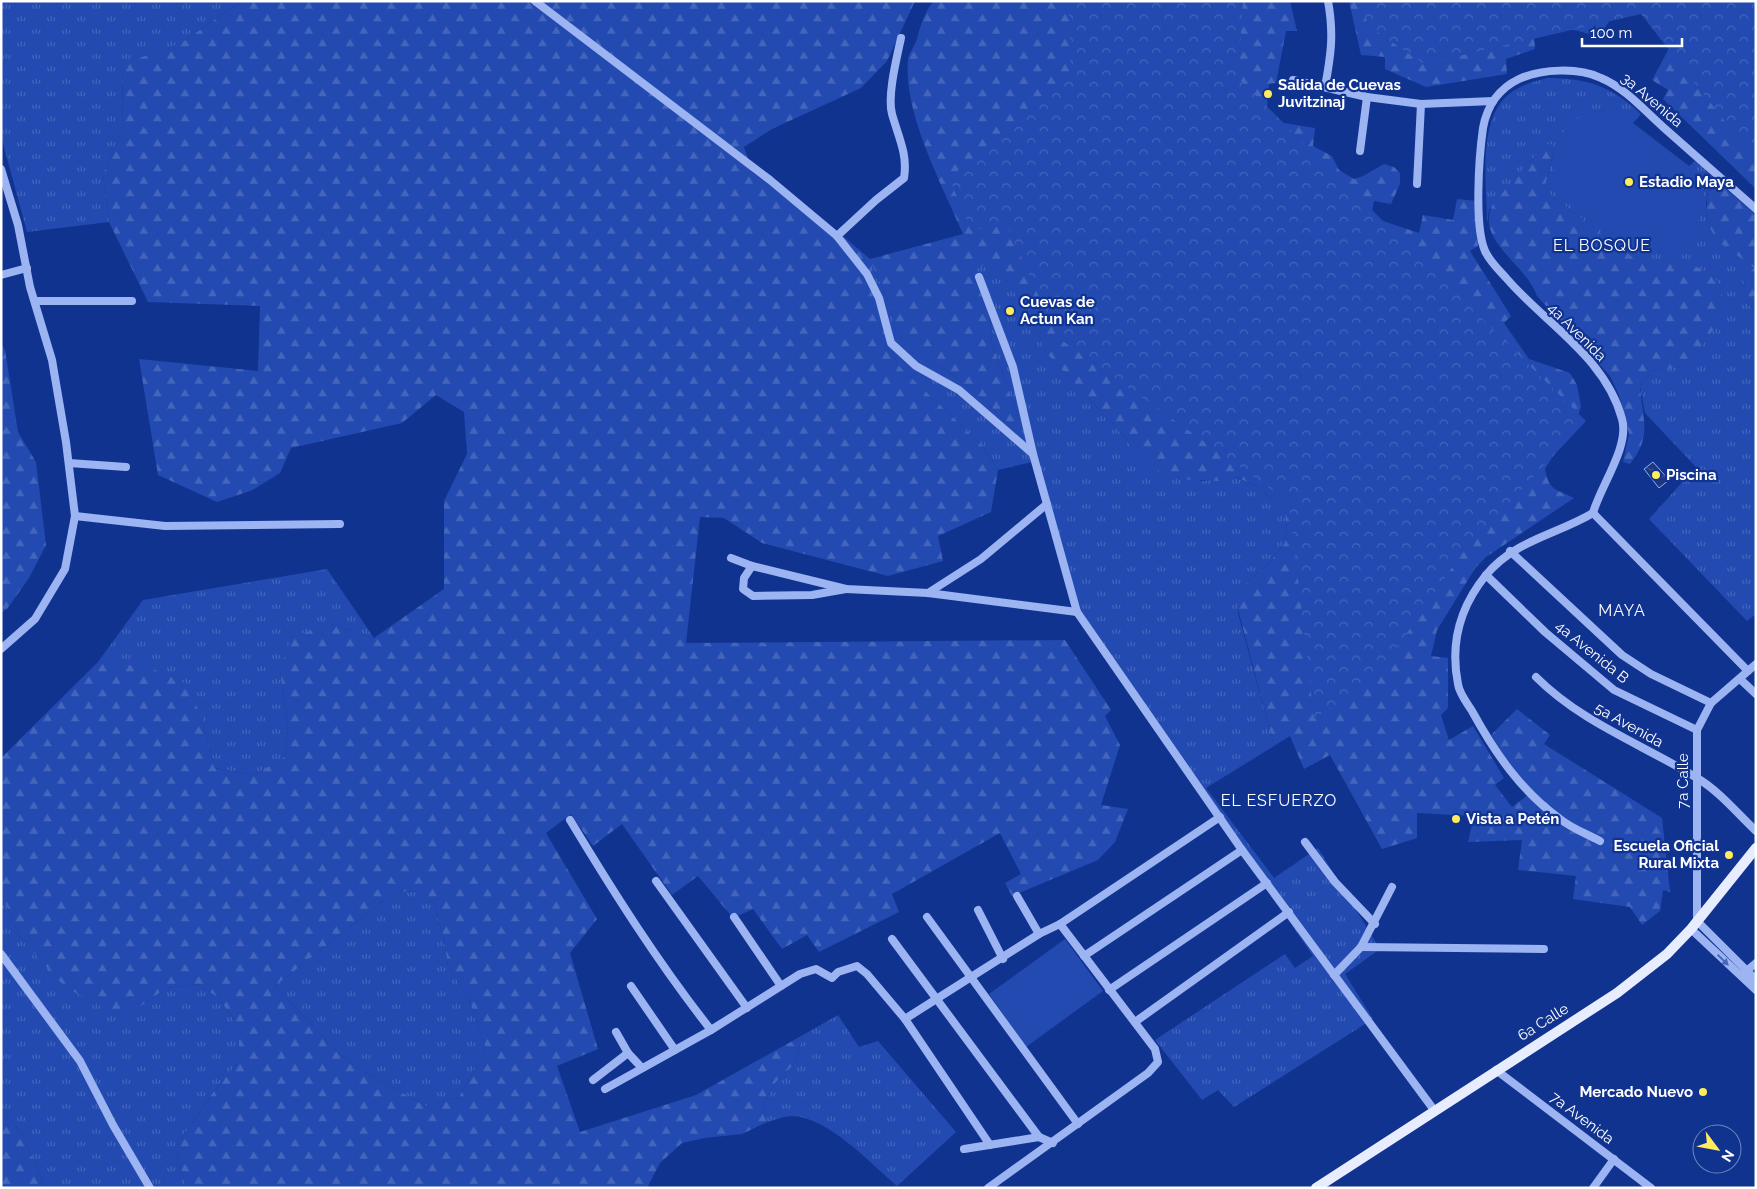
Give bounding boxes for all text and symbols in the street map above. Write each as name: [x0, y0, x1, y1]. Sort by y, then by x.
scale bar: [1582, 15, 1682, 47]
text: 100 m: [1590, 24, 1632, 42]
street label: 3a Avenida: [1617, 69, 1687, 131]
place label: Salida de Cuevas Juvitzinaj: [1278, 76, 1401, 111]
marker: Salida de Cuevas Juvitzinaj: [1262, 88, 1274, 100]
place label: Estadio Maya: [1639, 173, 1734, 191]
marker: Estadio Maya: [1623, 176, 1635, 188]
district label: EL BOSQUE: [1553, 236, 1651, 255]
place label: Cuevas de Actun Kan: [1020, 293, 1095, 328]
street label: 4a Avenida: [1544, 299, 1610, 365]
marker: Cuevas de Actun Kan: [1004, 305, 1016, 317]
place label: Piscina: [1666, 466, 1717, 484]
marker: Piscina: [1650, 469, 1662, 481]
district label: MAYA: [1598, 601, 1646, 620]
street label: 4a Avenida B: [1552, 617, 1632, 687]
street label: 5a Avenida: [1592, 699, 1666, 751]
street label: 7a Calle: [1674, 753, 1692, 809]
district label: EL ESFUERZO: [1221, 791, 1337, 810]
place label: Vista a Petén: [1466, 810, 1559, 828]
marker: Vista a Petén: [1450, 813, 1462, 825]
place label: Escuela Oficial Rural Mixta: [1613, 837, 1719, 872]
marker: Escuela Oficial Rural Mixta: [1723, 849, 1735, 861]
one-way arrow: [1717, 954, 1729, 966]
street label: 6a Calle: [1514, 999, 1572, 1045]
place label: Mercado Nuevo: [1579, 1083, 1693, 1101]
marker: Mercado Nuevo: [1697, 1086, 1709, 1098]
street label: 7a Avenida: [1547, 1088, 1617, 1148]
north arrow: [1692, 1124, 1742, 1174]
text: N: [1718, 1147, 1738, 1165]

